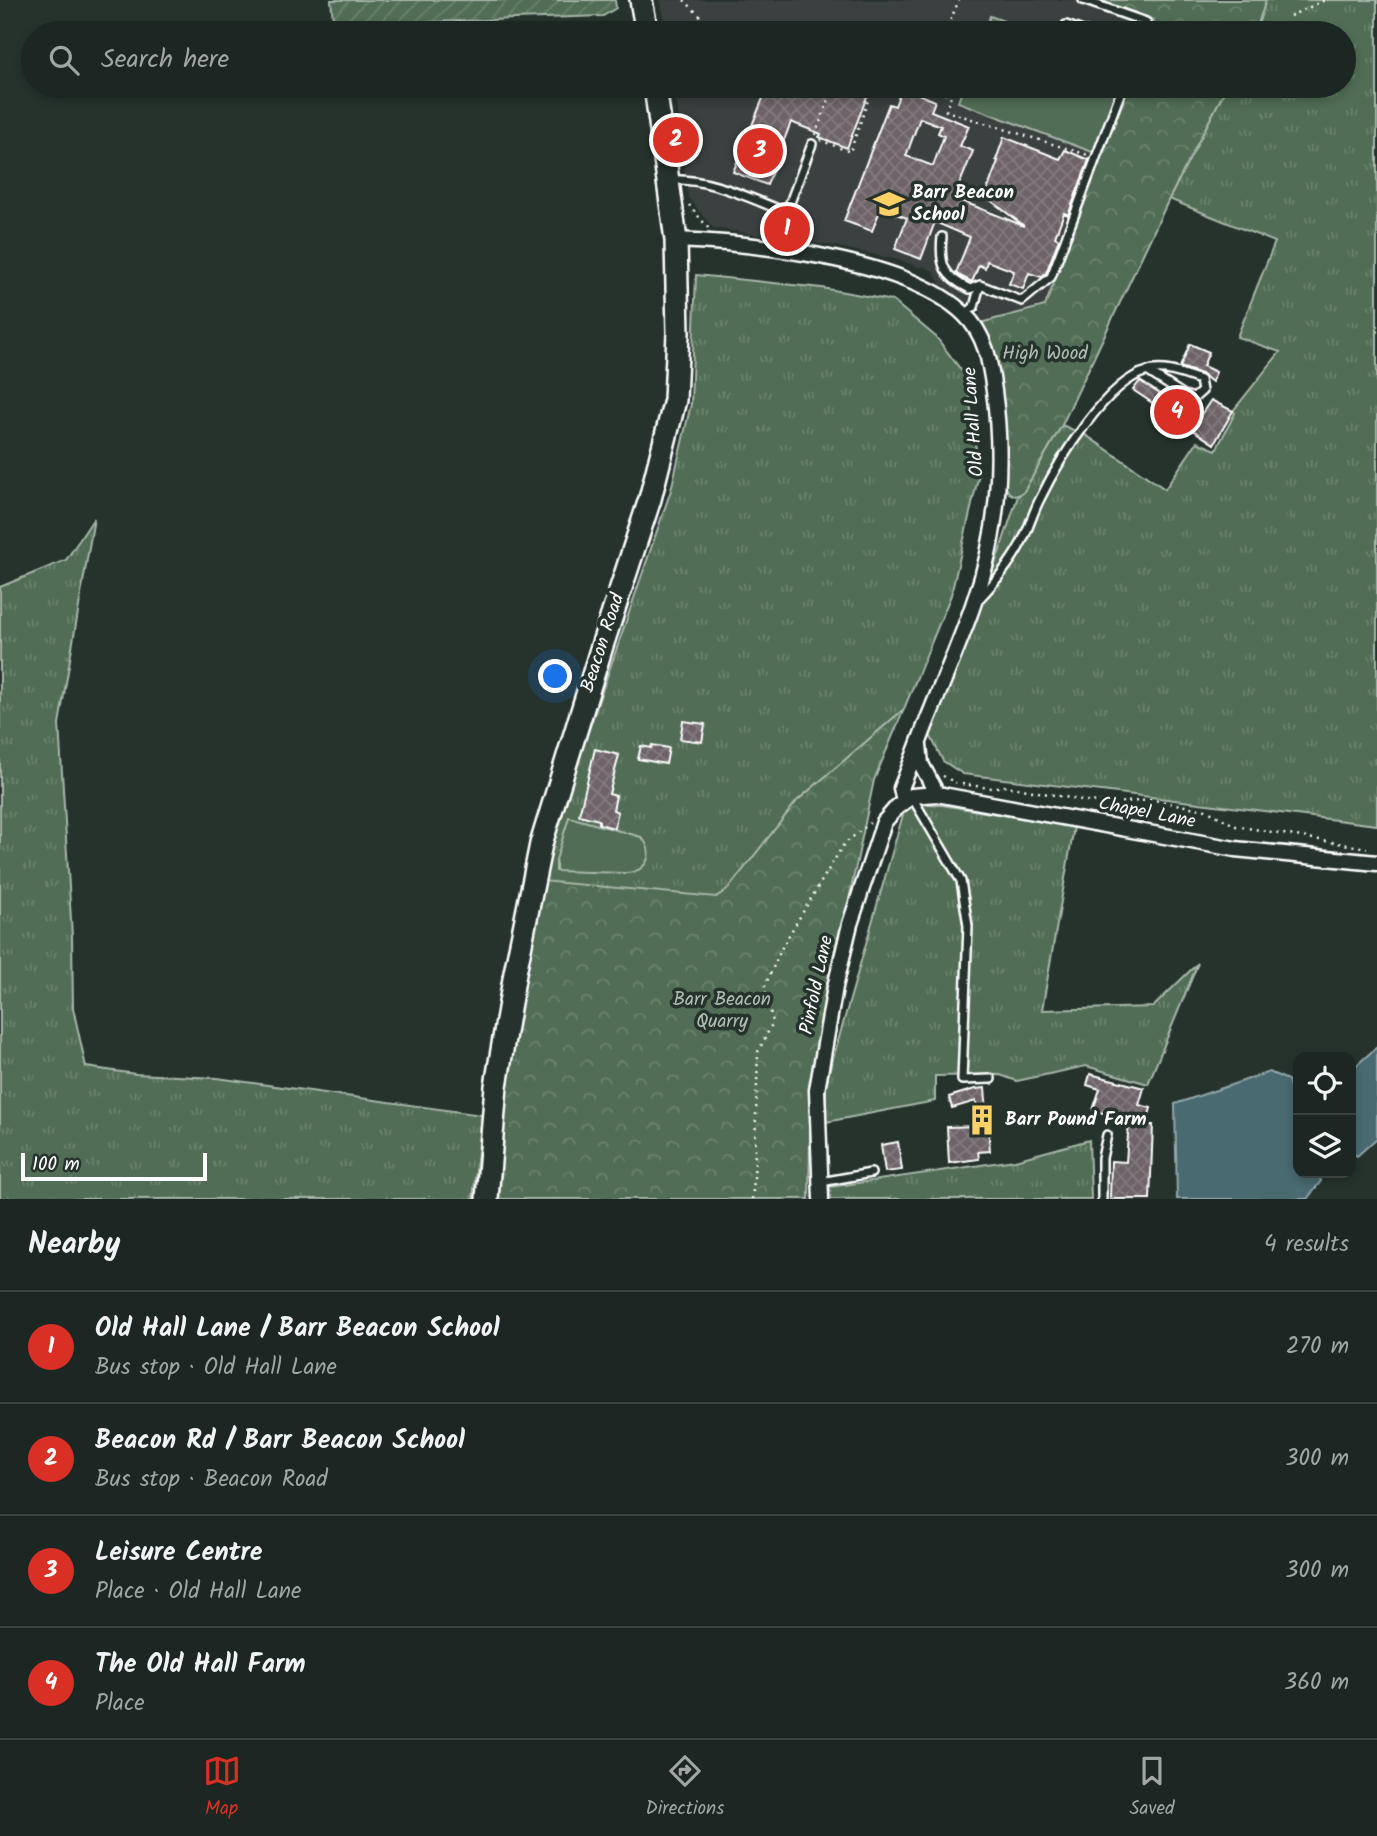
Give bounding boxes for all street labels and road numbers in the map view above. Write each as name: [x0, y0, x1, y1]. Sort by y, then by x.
street label: Old Hall Lane: [955, 366, 993, 478]
street label: Beacon Road: [573, 589, 633, 696]
street label: Chapel Lane: [1096, 789, 1199, 837]
street label: Pinfold Lane: [792, 932, 842, 1037]

